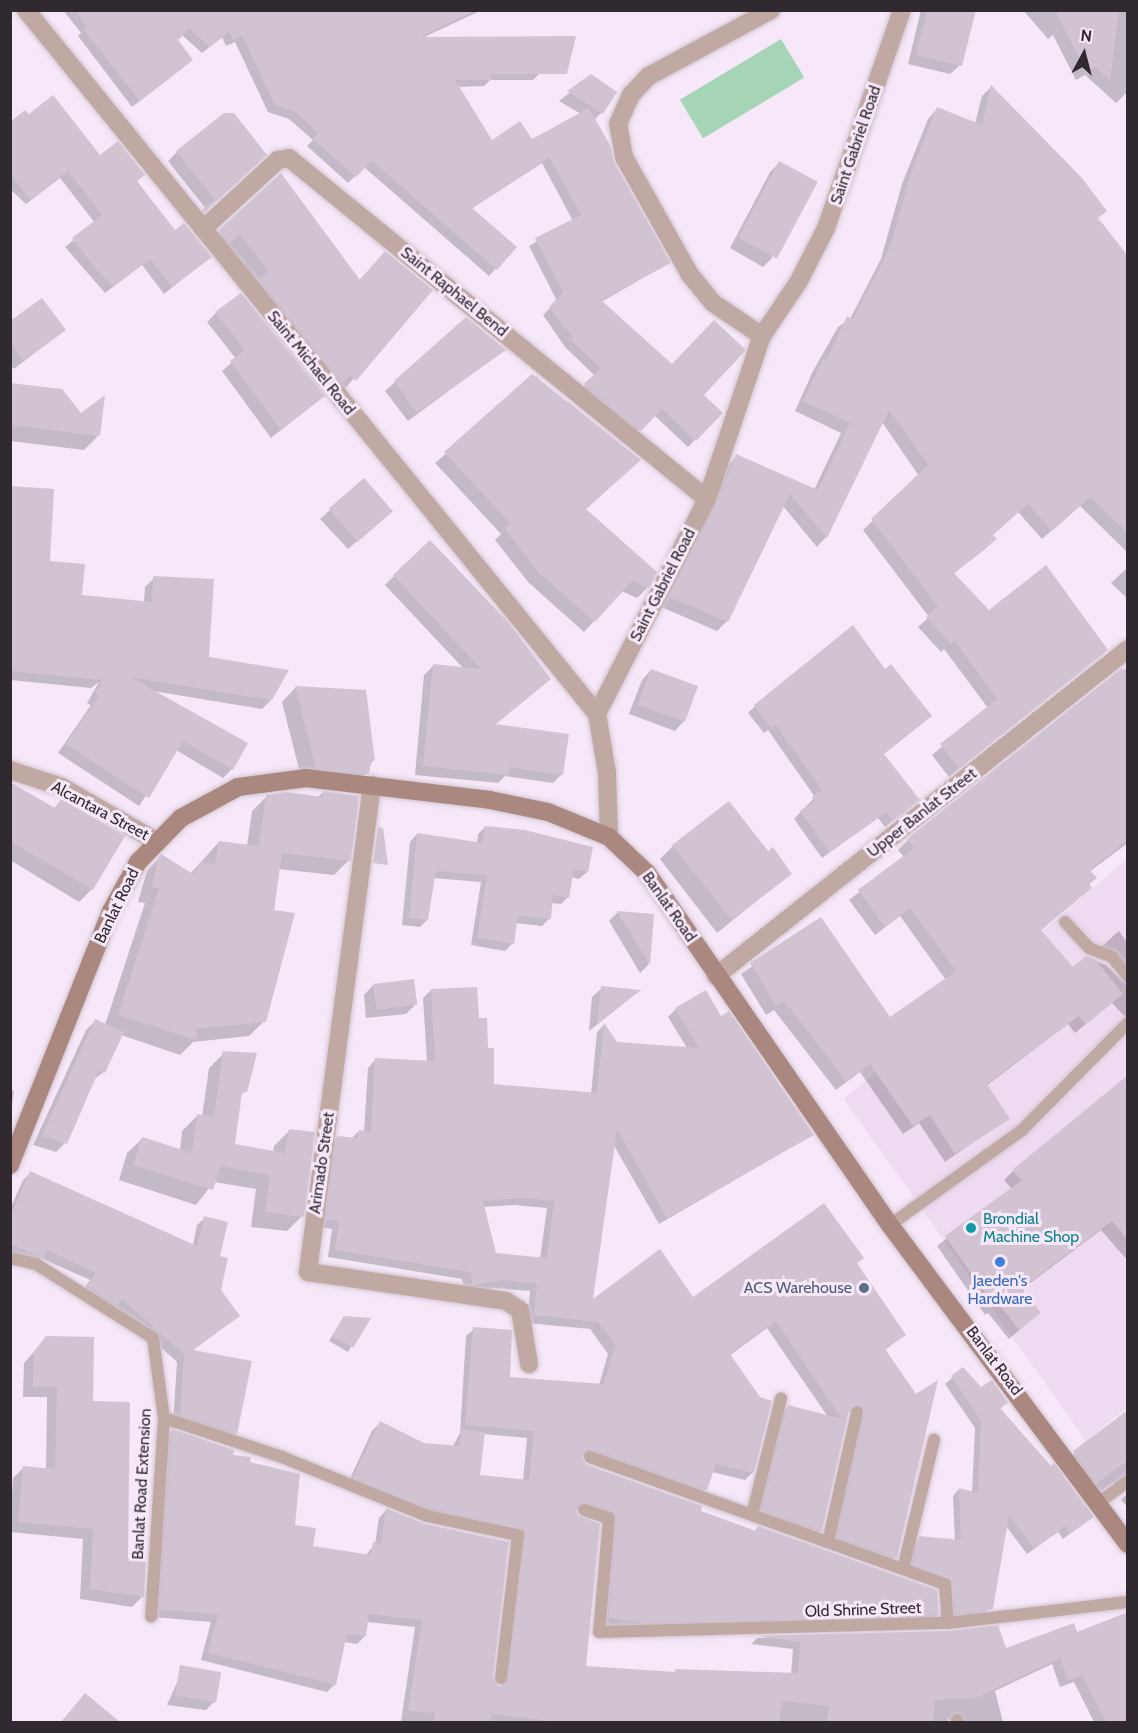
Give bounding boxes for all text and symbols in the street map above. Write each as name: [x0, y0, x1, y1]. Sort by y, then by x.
north arrow: [1054, 24, 1114, 84]
text: N: [1079, 26, 1093, 46]
street label: Saint Gabriel Road: [827, 83, 885, 207]
street label: Saint Raphael Bend: [397, 243, 511, 341]
street label: Saint Michael Road: [263, 307, 359, 419]
street label: Saint Gabriel Road: [626, 525, 700, 645]
street label: Upper Banlat Street: [863, 764, 981, 862]
street label: Alcantara Street: [48, 777, 152, 845]
street label: Banlat Road: [91, 865, 143, 947]
street label: Banlat Road: [638, 868, 700, 946]
street label: Arimado Street: [305, 1111, 339, 1215]
place label: Brondial Machine Shop: [983, 1209, 1079, 1247]
marker: Brondial Machine Shop: [964, 1221, 978, 1235]
marker: Jaeden's Hardware: [993, 1255, 1007, 1269]
place label: Jaeden's Hardware: [968, 1271, 1032, 1309]
place label: ACS Warehouse: [744, 1278, 852, 1298]
marker: ACS Warehouse: [857, 1281, 871, 1295]
street label: Banlat Road: [962, 1323, 1026, 1399]
street label: Banlat Road Extension: [128, 1408, 156, 1560]
street label: Old Shrine Street: [804, 1598, 922, 1622]

